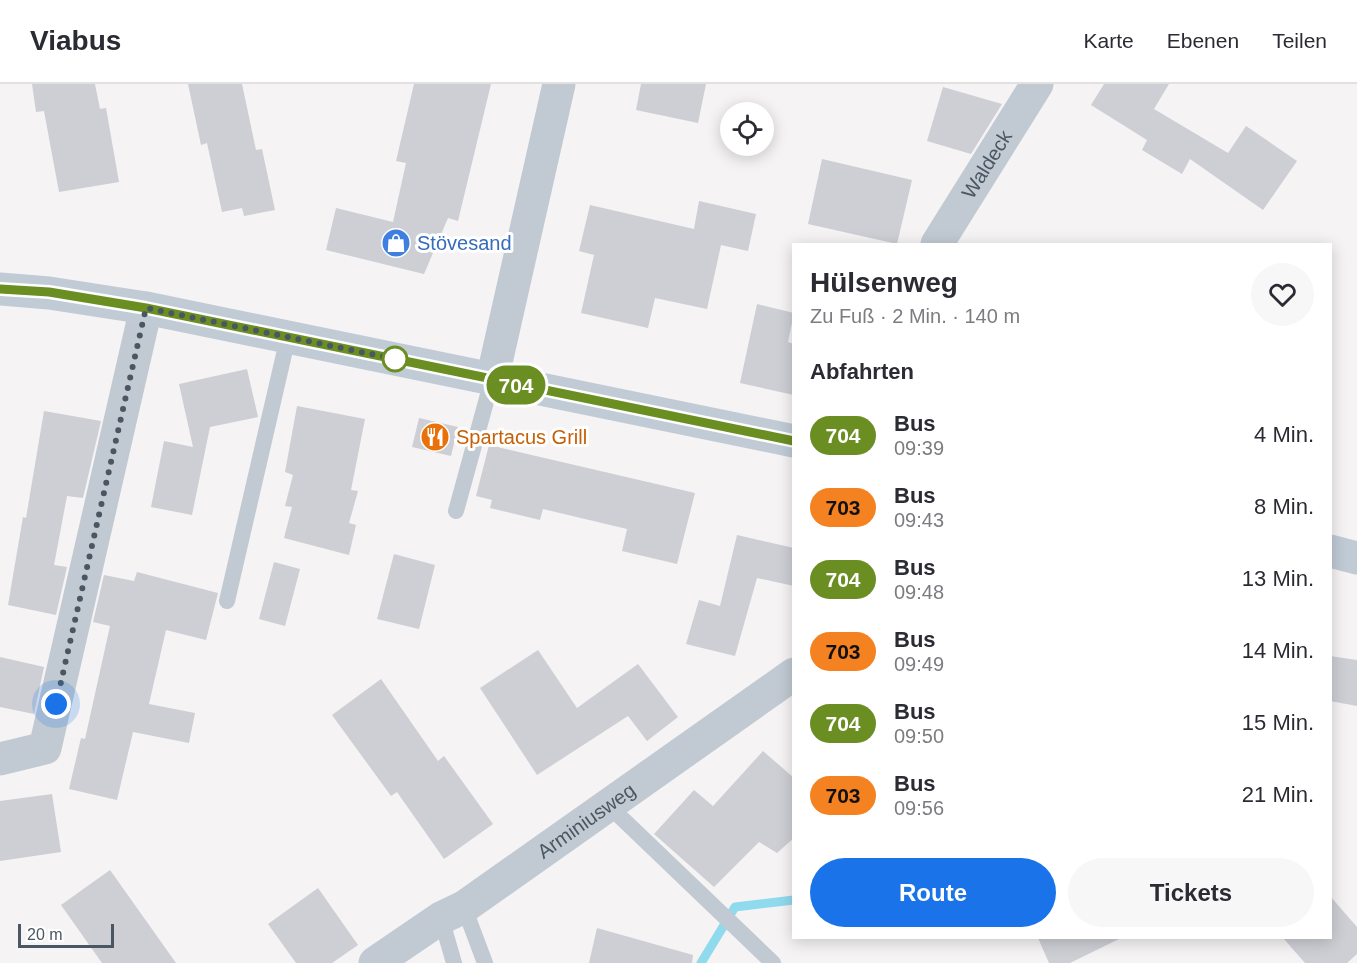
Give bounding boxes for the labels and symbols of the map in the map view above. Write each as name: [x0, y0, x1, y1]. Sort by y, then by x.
street label: Waldeck: [957, 125, 1017, 202]
shop icon: Stövesand: [380, 227, 412, 259]
place label: Stövesand: [417, 232, 512, 254]
unlabelled marker: [382, 346, 408, 372]
line badge: 704: [482, 366, 550, 404]
restaurant icon: Spartacus Grill: [419, 421, 451, 453]
place label: Spartacus Grill: [456, 426, 587, 448]
your location: [41, 689, 71, 719]
street label: Arminiusweg: [533, 779, 639, 863]
scale bar: [18, 921, 114, 948]

